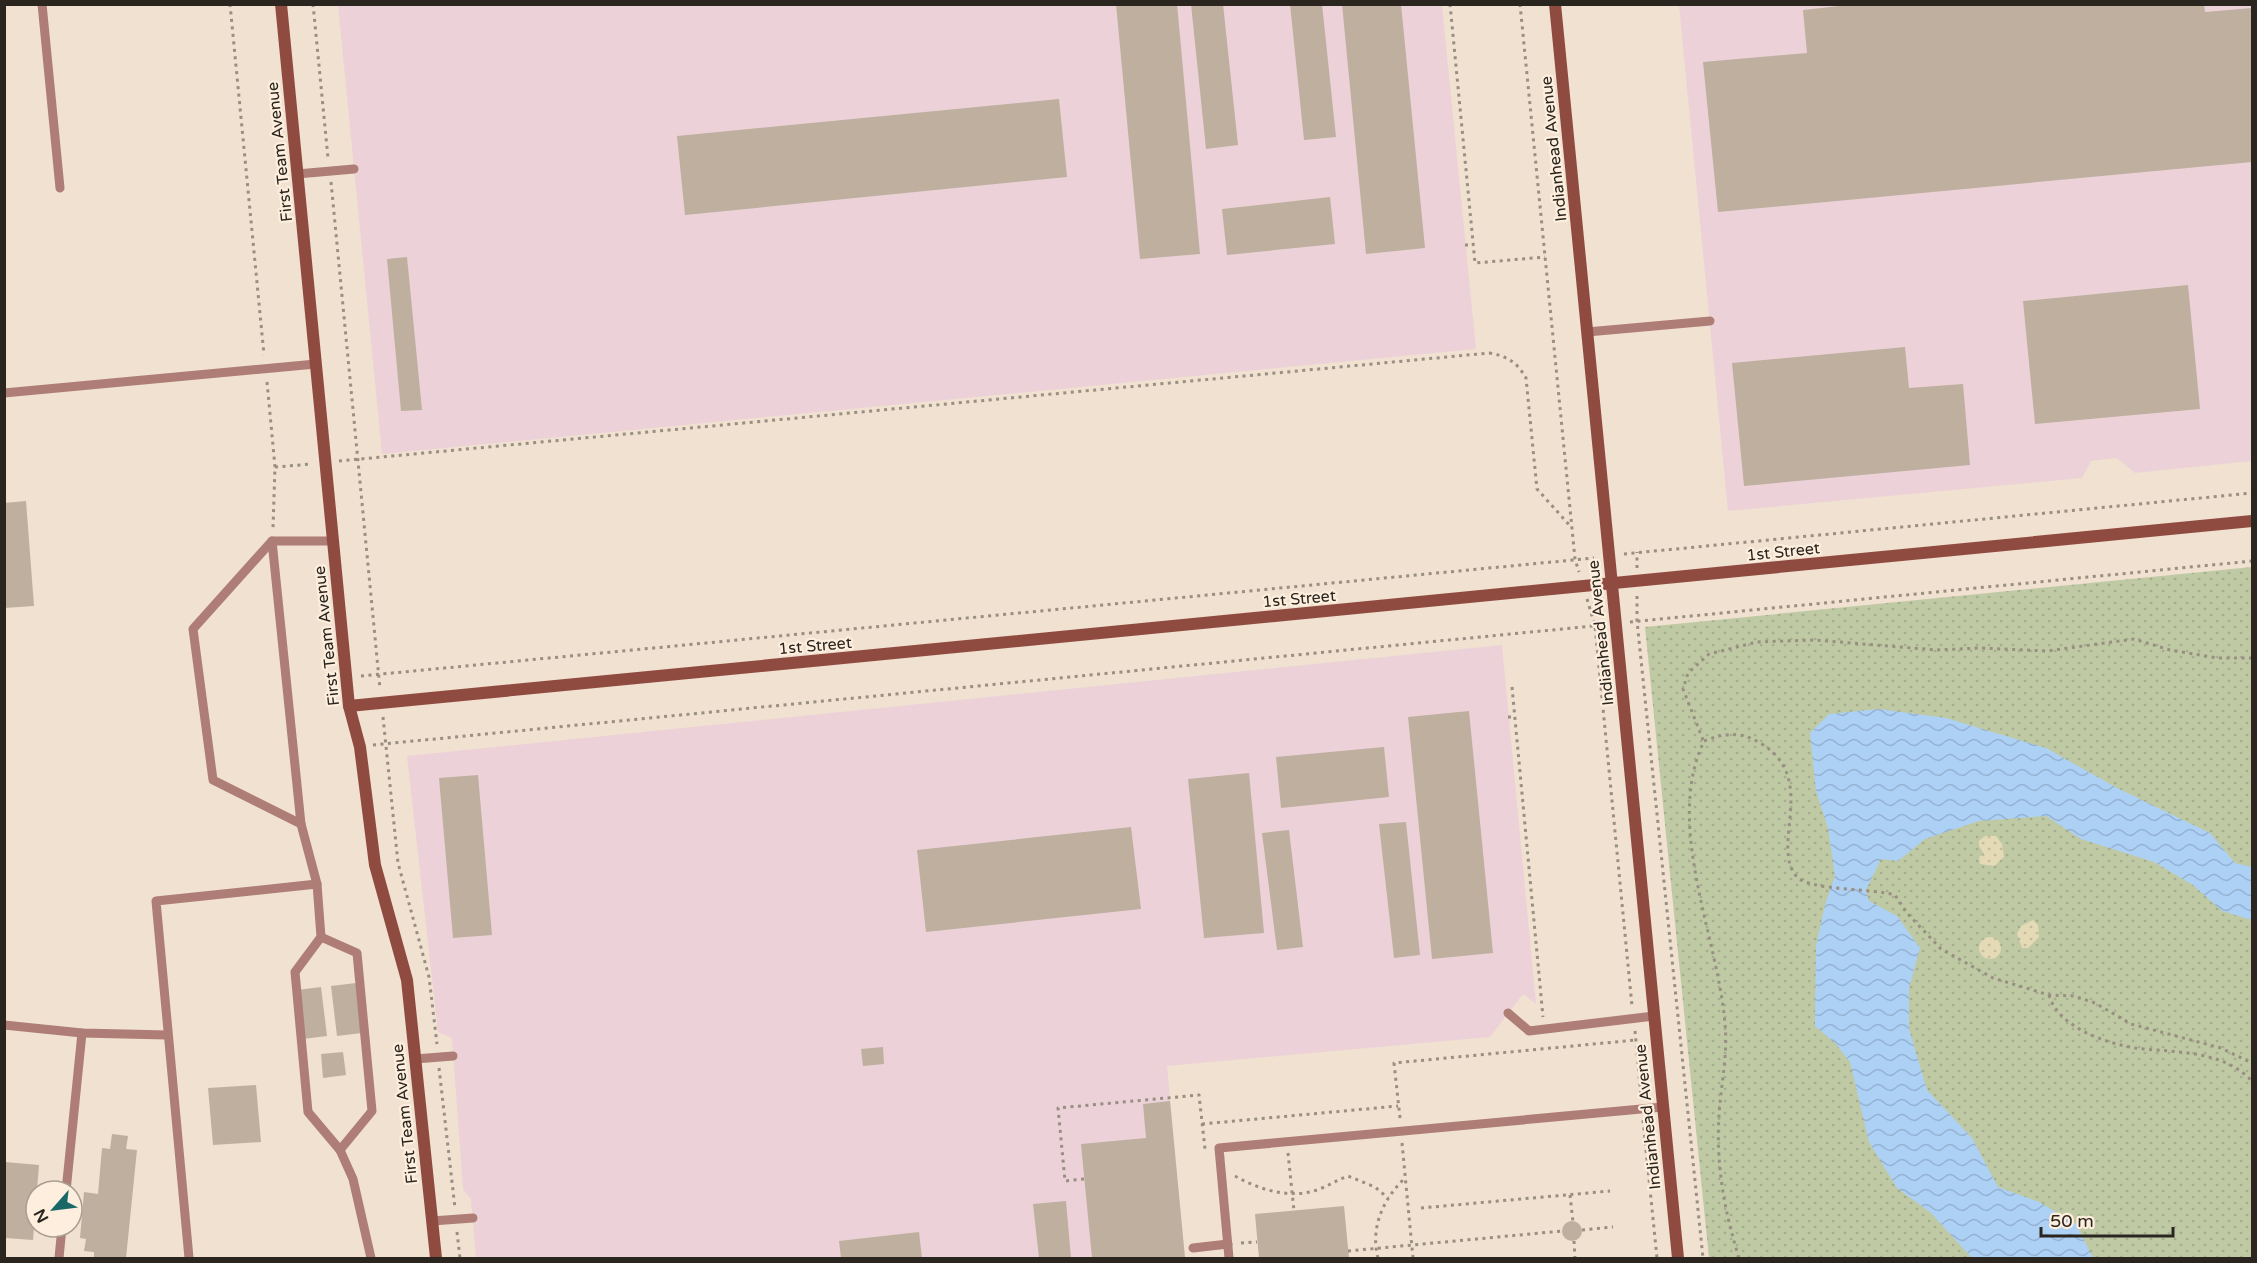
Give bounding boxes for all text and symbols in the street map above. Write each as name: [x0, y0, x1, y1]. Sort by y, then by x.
street label: Indianhead Avenue: [1536, 75, 1572, 223]
street label: First Team Avenue: [263, 81, 297, 223]
street label: 1st Street: [1745, 538, 1821, 566]
street label: Indianhead Avenue: [1583, 559, 1619, 707]
street label: First Team Avenue: [310, 565, 344, 707]
street label: 1st Street: [1262, 586, 1337, 612]
street label: 1st Street: [778, 633, 853, 659]
street label: First Team Avenue: [388, 1043, 422, 1185]
street label: Indianhead Avenue: [1630, 1043, 1666, 1191]
north arrow: [24, 1179, 84, 1239]
scale bar: [2041, 1200, 2173, 1238]
text: N: [30, 1205, 53, 1226]
text: 50 m: [2050, 1210, 2094, 1232]

